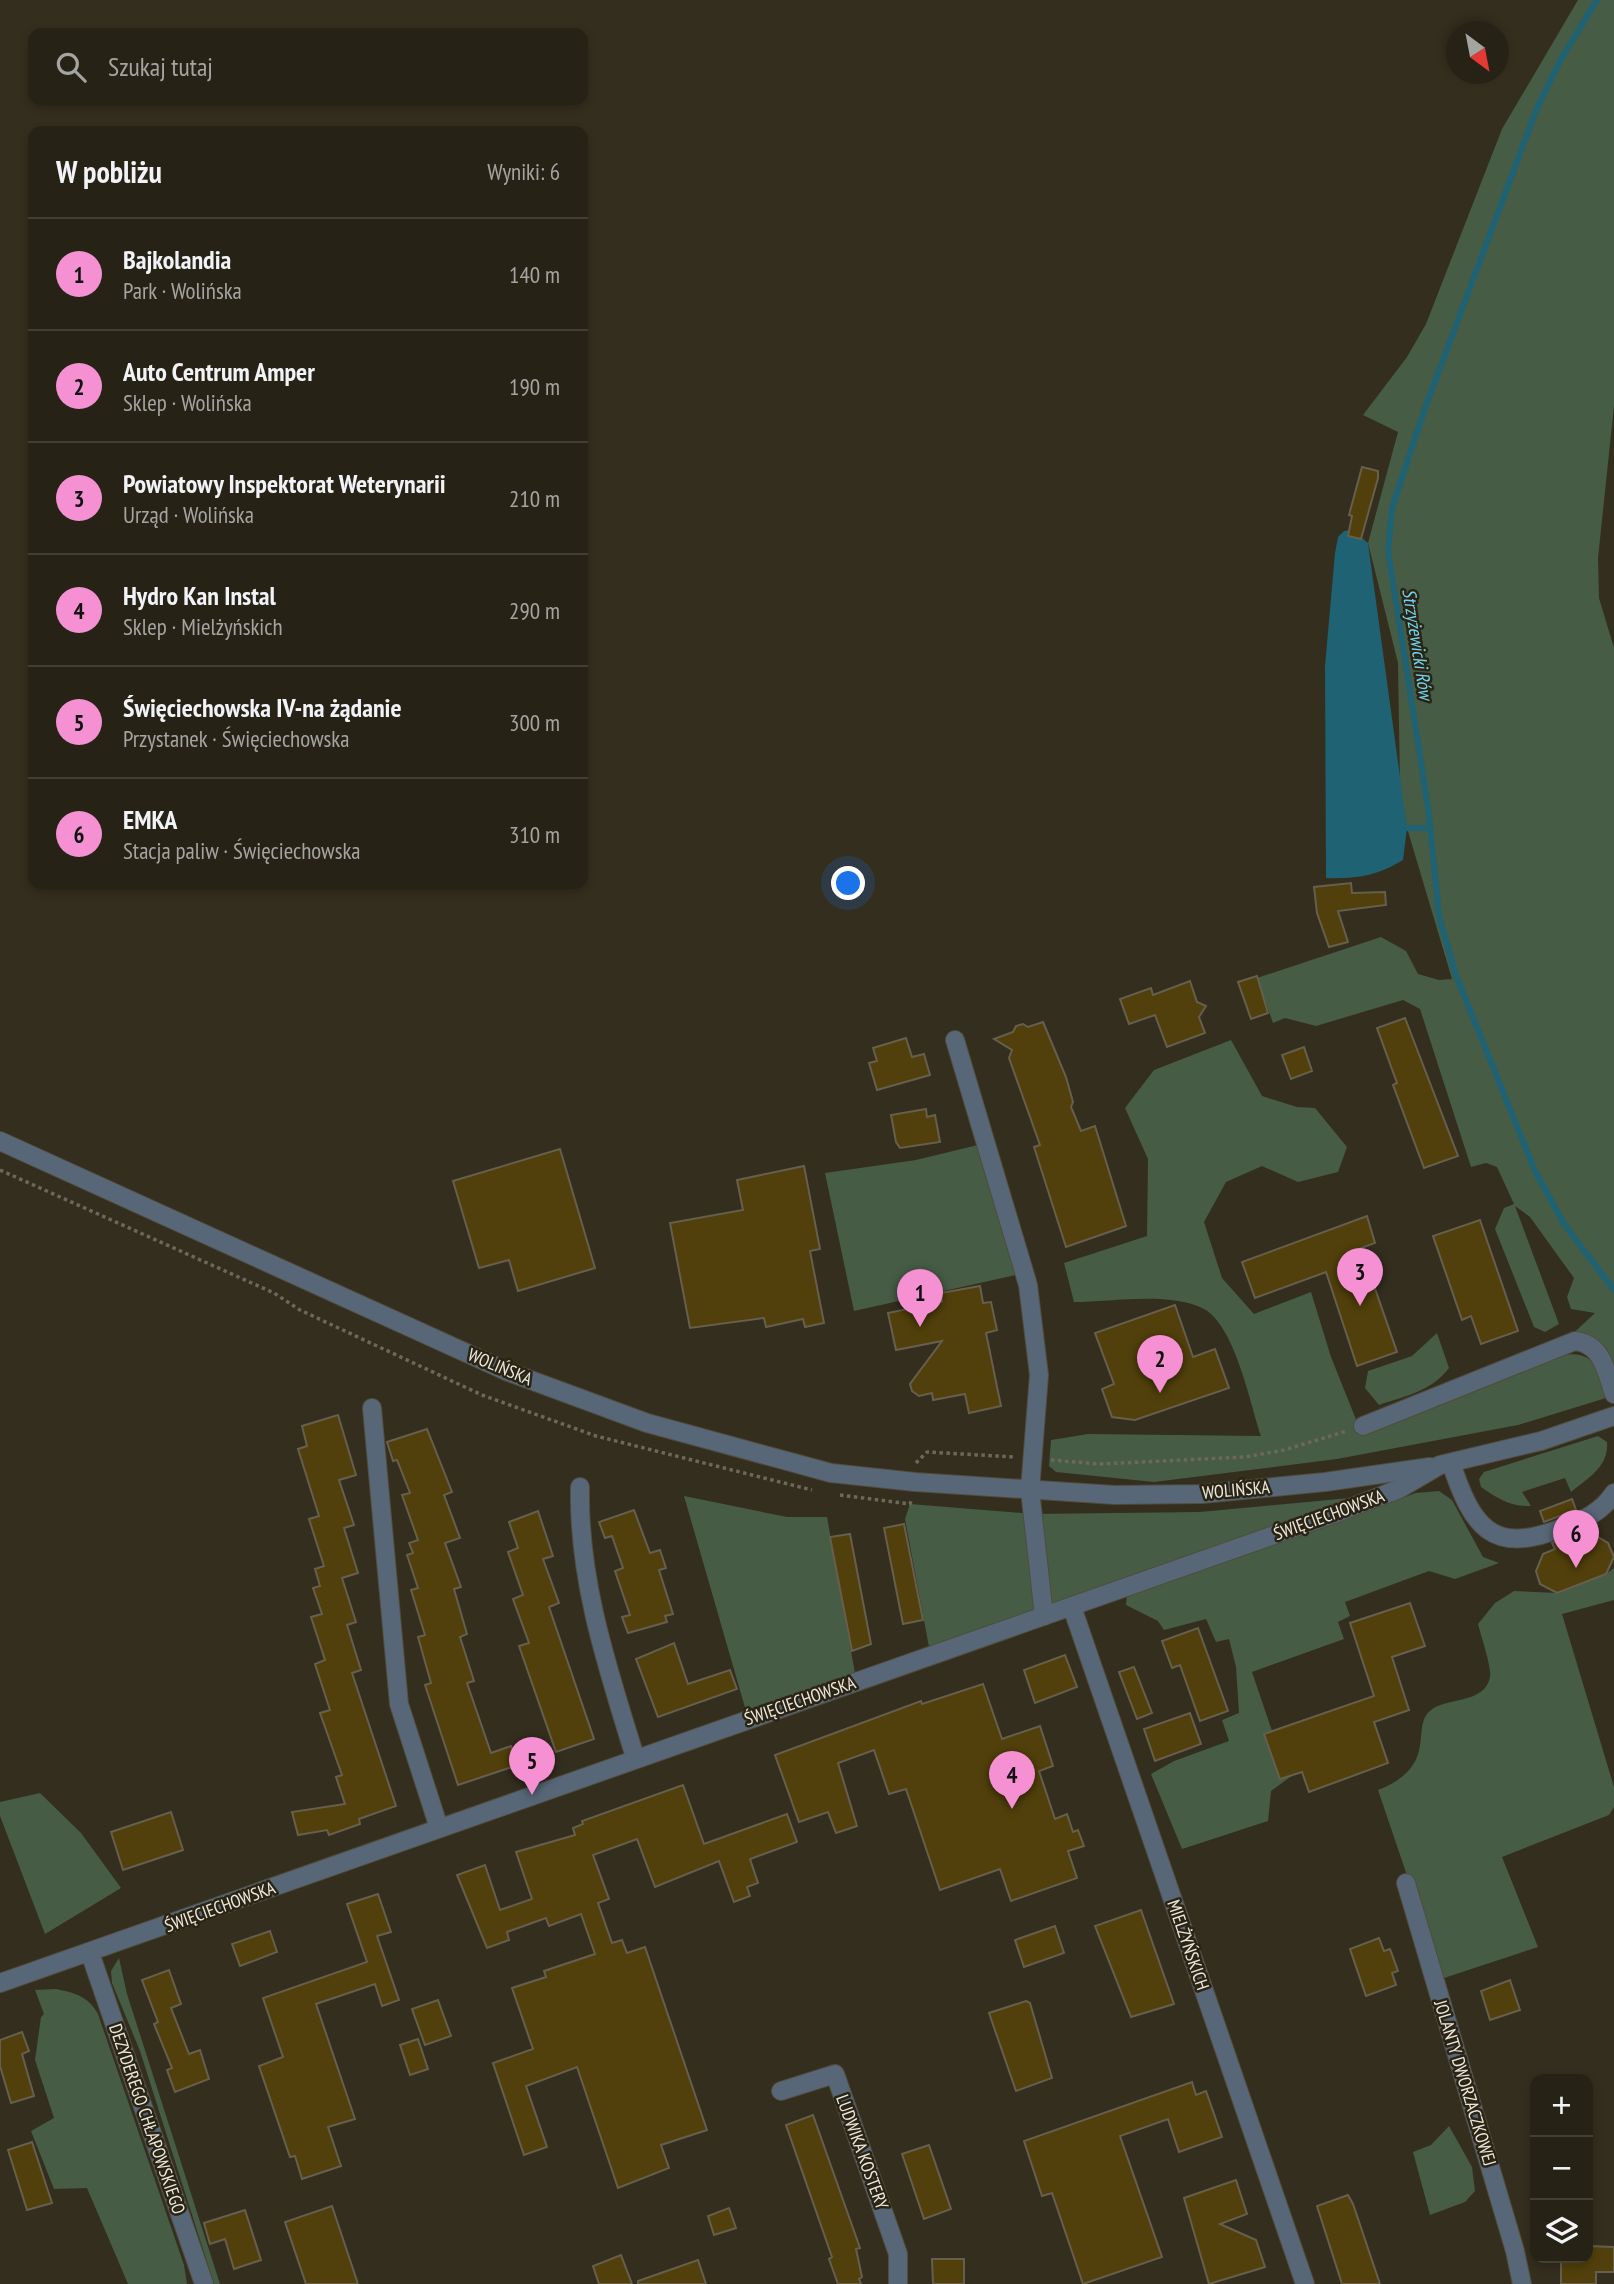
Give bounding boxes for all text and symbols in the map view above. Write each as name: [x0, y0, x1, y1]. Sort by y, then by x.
north arrow: [1446, 21, 1509, 84]
search box: [28, 28, 588, 105]
icon: search: [52, 48, 90, 86]
text: Szukaj tutaj: [108, 50, 213, 83]
text: W pobliżu: [56, 152, 162, 191]
text: Wyniki: 6: [487, 157, 560, 186]
text: Bajkolandia: [123, 243, 231, 276]
text: 1: [74, 260, 85, 289]
text: 140 m: [509, 260, 560, 289]
text: Park · Wolińska: [123, 276, 242, 305]
text: Auto Centrum Amper: [123, 355, 315, 388]
text: 2: [74, 372, 85, 401]
text: 190 m: [509, 372, 560, 401]
text: Sklep · Wolińska: [123, 388, 252, 417]
text: Powiatowy Inspektorat Weterynarii: [123, 467, 446, 500]
text: 3: [74, 484, 85, 513]
text: 210 m: [509, 484, 560, 513]
text: Urząd · Wolińska: [123, 500, 254, 529]
text: Hydro Kan Instal: [123, 579, 276, 612]
water label: Strzyżewicki Rów: [1397, 587, 1439, 704]
text: 4: [74, 596, 85, 625]
text: 290 m: [509, 596, 560, 625]
text: Sklep · Mielżyńskich: [123, 612, 283, 641]
text: Święciechowska IV-na żądanie: [123, 691, 402, 724]
text: 5: [74, 708, 85, 737]
text: 300 m: [509, 708, 560, 737]
text: Przystanek · Święciechowska: [123, 724, 349, 753]
text: EMKA: [123, 803, 177, 836]
text: 6: [74, 820, 85, 849]
text: 310 m: [509, 820, 560, 849]
text: Stacja paliw · Święciechowska: [123, 836, 361, 865]
your location: [831, 866, 865, 900]
pin: 3: [1337, 1248, 1383, 1306]
pin: 1: [897, 1269, 943, 1327]
pin: 2: [1137, 1335, 1183, 1393]
street label: WOLIŃSKA: [465, 1343, 536, 1391]
street label: WOLIŃSKA: [1201, 1475, 1271, 1504]
street label: ŚWIĘCIECHOWSKA: [1270, 1484, 1388, 1545]
pin: 6: [1553, 1510, 1599, 1568]
street label: ŚWIĘCIECHOWSKA: [741, 1671, 859, 1730]
pin: 5: [509, 1737, 555, 1795]
pin: 4: [989, 1751, 1035, 1809]
street label: ŚWIĘCIECHOWSKA: [161, 1876, 279, 1937]
street label: MIELŻYŃSKICH: [1162, 1897, 1215, 1993]
street label: JOLANTY DWORZACZKOWEJ: [1429, 1996, 1502, 2169]
street label: DEZYDEREGO CHŁAPOWSKIEGO: [104, 2021, 191, 2217]
map controls: [1530, 2074, 1593, 2263]
button: +: [1530, 2074, 1593, 2137]
street label: LUDWIKA KOSTERY: [831, 2091, 894, 2213]
button: −: [1530, 2137, 1593, 2200]
button: layers: [1530, 2200, 1593, 2263]

